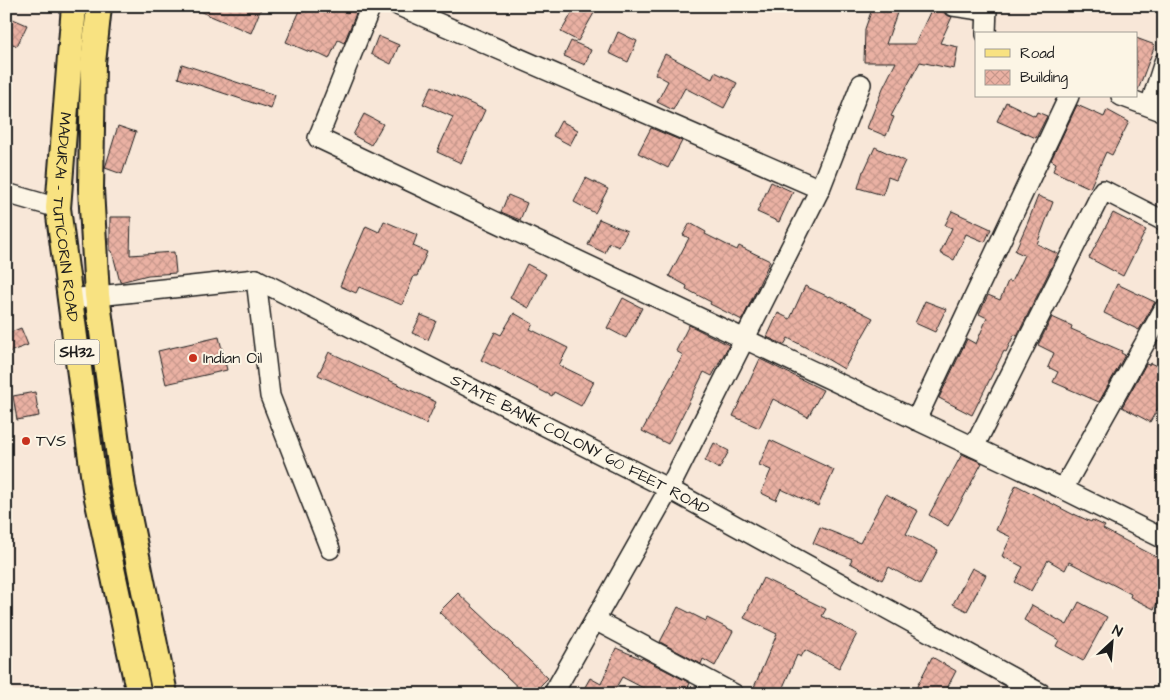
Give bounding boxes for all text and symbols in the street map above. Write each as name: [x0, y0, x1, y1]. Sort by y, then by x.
legend: [975, 32, 1138, 98]
text: Road: [1020, 43, 1055, 64]
text: Building: [1020, 67, 1068, 89]
street label: MADURAI - TUTICORIN ROAD: [47, 111, 84, 323]
road number: SH32: [54, 340, 100, 364]
place label: Indian Oil: [203, 347, 262, 369]
marker: Indian Oil: [187, 352, 199, 364]
street label: STATE BANK COLONY 60 FEET ROAD: [447, 369, 714, 520]
place label: TVS: [36, 430, 66, 452]
marker: TVS: [20, 435, 32, 447]
north arrow: [1088, 618, 1138, 668]
text: N: [1109, 620, 1126, 642]

